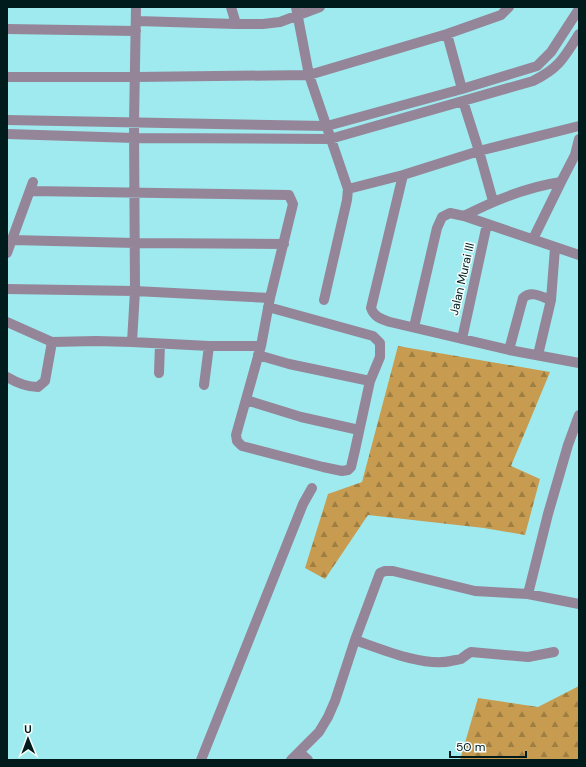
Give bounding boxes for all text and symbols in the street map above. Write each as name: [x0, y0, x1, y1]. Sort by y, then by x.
street label: Jalan Murai III: [446, 241, 478, 317]
north arrow: [8, 719, 48, 759]
text: U: [24, 722, 32, 736]
scale bar: [450, 733, 526, 759]
text: 50 m: [456, 739, 485, 755]

